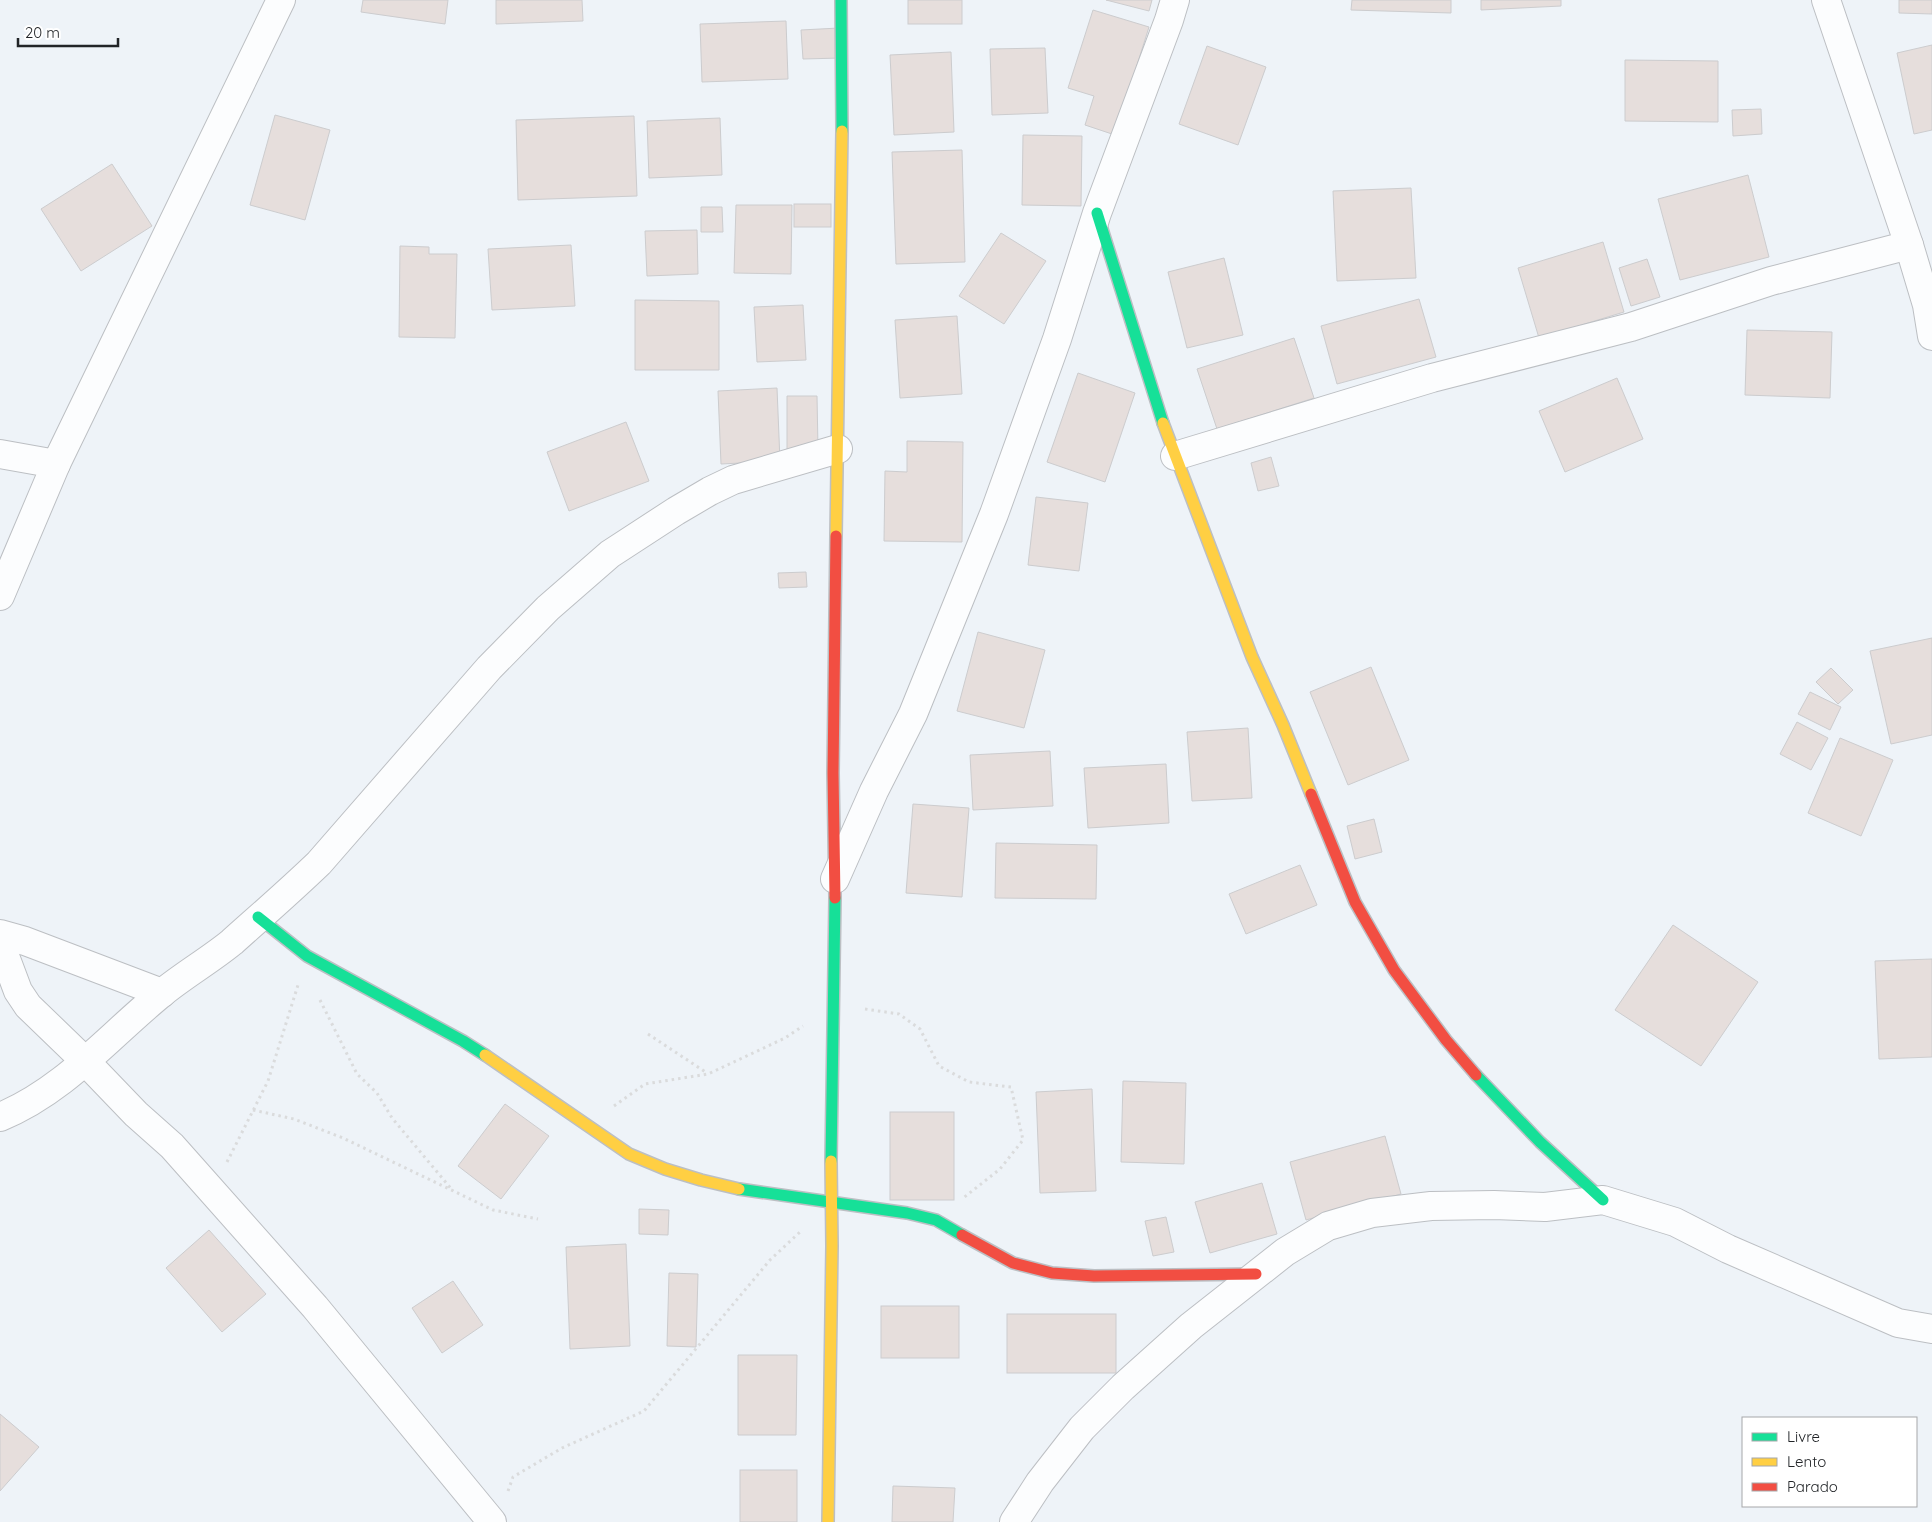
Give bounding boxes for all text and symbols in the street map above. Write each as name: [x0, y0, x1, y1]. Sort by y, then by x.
scale bar: [18, 15, 118, 47]
text: 20 m: [25, 23, 60, 42]
legend: [1742, 1417, 1917, 1507]
text: Livre: [1787, 1427, 1820, 1446]
text: Lento: [1787, 1452, 1826, 1471]
text: Parado: [1787, 1477, 1838, 1496]

